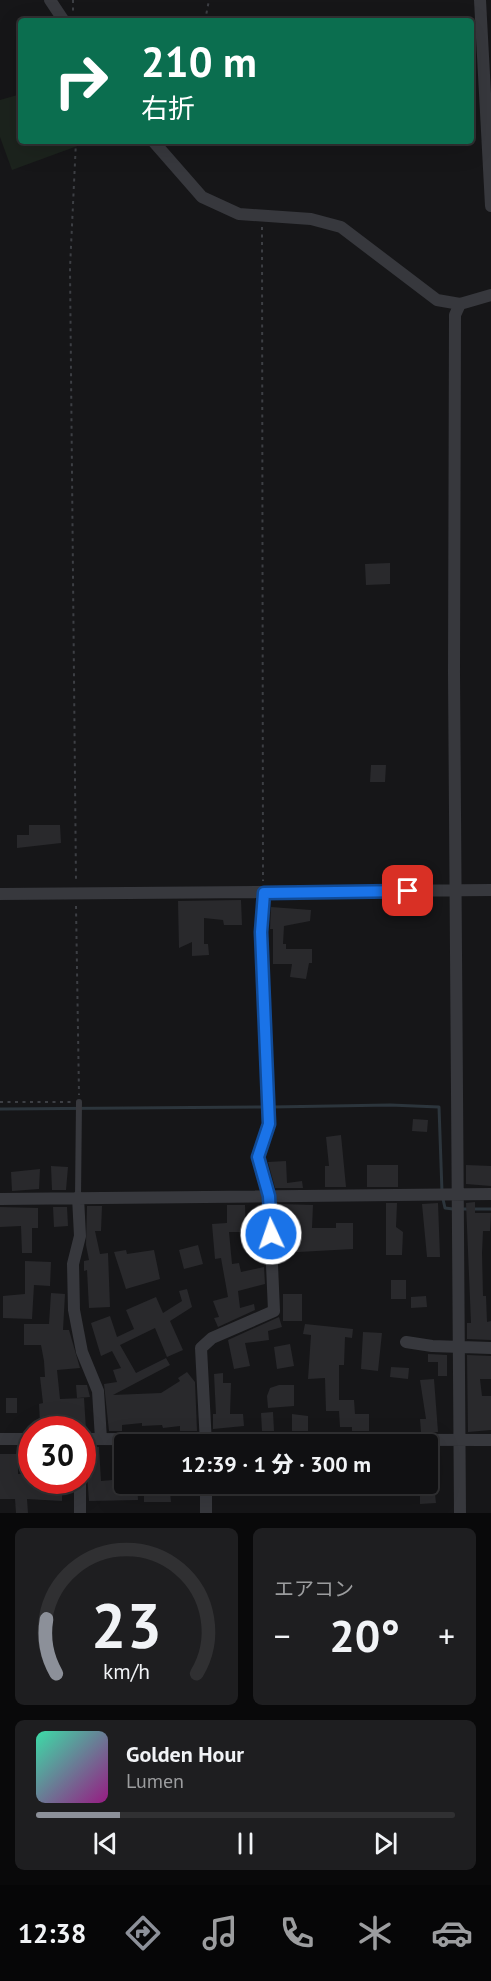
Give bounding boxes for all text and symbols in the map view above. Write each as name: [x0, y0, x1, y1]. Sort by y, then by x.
text: 210 m: [141, 34, 257, 89]
icon: right: [42, 42, 120, 120]
text: 右折: [141, 91, 195, 125]
pin: [382, 865, 433, 916]
icon: arrive: [391, 874, 424, 907]
position arrow: [239, 1202, 303, 1266]
speed limit sign: 30: [18, 1416, 96, 1494]
text: 12:39 · 1 分 · 300 m: [181, 1450, 371, 1478]
text: エアコン: [274, 1576, 354, 1602]
text: 23: [91, 1584, 162, 1665]
text: 20°: [329, 1606, 400, 1664]
text: −: [274, 1614, 291, 1657]
text: +: [438, 1614, 455, 1657]
text: km/h: [103, 1657, 150, 1685]
text: Golden Hour: [126, 1740, 244, 1768]
text: Lumen: [126, 1768, 184, 1794]
icon: previous: [89, 1827, 122, 1860]
icon: pause: [229, 1827, 262, 1860]
icon: next: [369, 1827, 402, 1860]
icon: directions: [122, 1912, 164, 1954]
icon: music: [199, 1912, 241, 1954]
icon: phone: [276, 1912, 318, 1954]
icon: climate: [354, 1912, 396, 1954]
icon: car: [431, 1912, 473, 1954]
text: 12:38: [18, 1916, 86, 1950]

